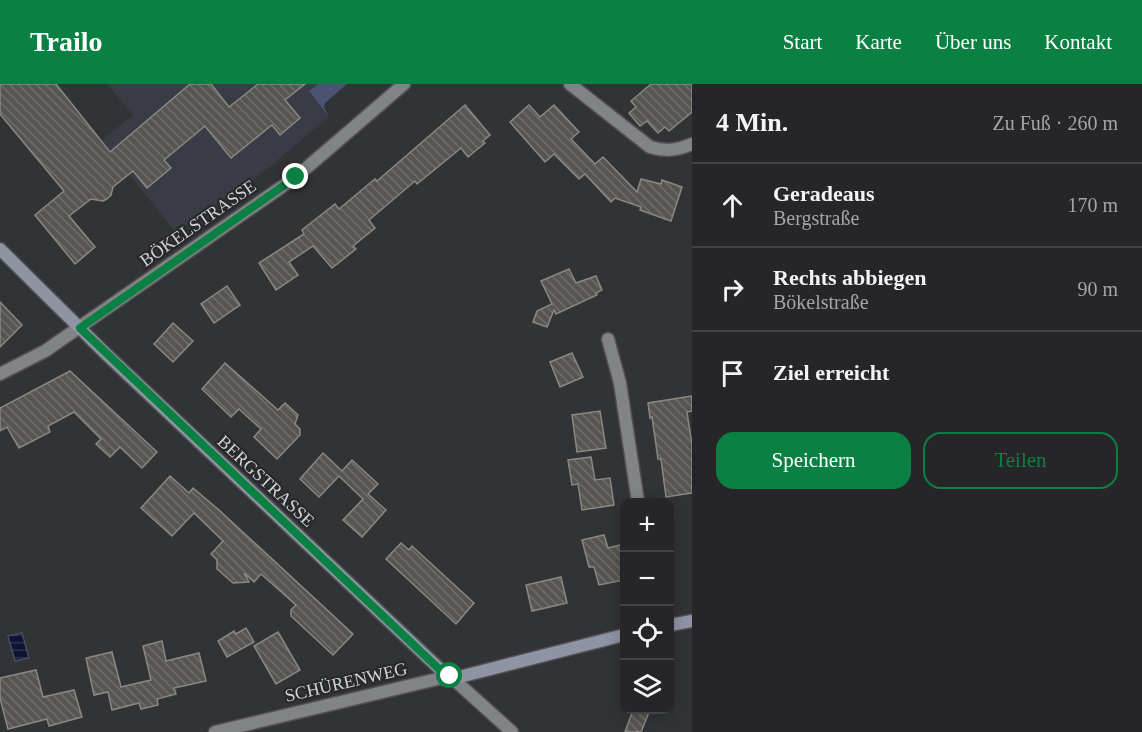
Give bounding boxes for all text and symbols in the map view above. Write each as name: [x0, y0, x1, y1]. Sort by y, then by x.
text: Trailo: [30, 26, 103, 57]
text: Start: [783, 30, 822, 54]
text: Karte: [855, 30, 902, 54]
text: Über uns: [935, 30, 1011, 54]
text: Kontakt: [1044, 30, 1112, 54]
text: 4 Min.: [716, 108, 788, 137]
text: Zu Fuß · 260 m: [992, 112, 1118, 134]
route end: [282, 163, 308, 189]
street label: BÖKELSTRASSE: [136, 176, 260, 270]
text: Geradeaus: [773, 181, 874, 206]
icon: ahead: [716, 189, 749, 222]
text: 170 m: [1067, 194, 1118, 216]
text: Bergstraße: [773, 207, 859, 229]
text: Rechts abbiegen: [773, 265, 926, 290]
icon: right: [716, 273, 749, 306]
text: 90 m: [1077, 278, 1118, 300]
text: Bökelstraße: [773, 291, 869, 313]
icon: arrive: [716, 357, 749, 390]
text: Ziel erreicht: [773, 360, 889, 385]
street label: BERGSTRASSE: [213, 431, 319, 531]
button: Speichern: [716, 432, 911, 489]
button: Teilen: [923, 432, 1118, 489]
map controls: [620, 498, 674, 714]
button: +: [620, 498, 674, 552]
button: −: [620, 552, 674, 606]
button: locate: [620, 606, 674, 660]
street label: SCHÜRENWEG: [283, 658, 409, 706]
button: layers: [620, 660, 674, 714]
route start: [436, 662, 462, 688]

